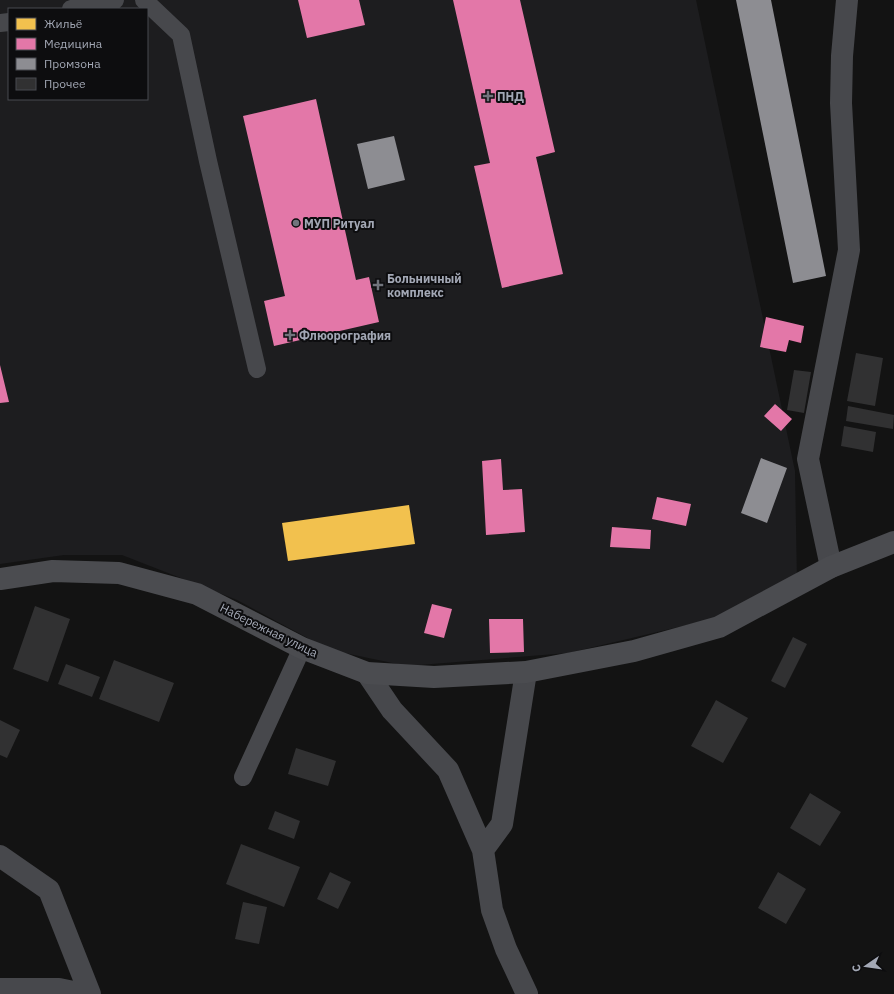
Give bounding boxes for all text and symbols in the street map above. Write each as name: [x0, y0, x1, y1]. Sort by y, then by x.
legend: [8, 8, 148, 100]
text: Жильё: [44, 16, 83, 31]
text: Медицина: [44, 36, 103, 51]
text: Промзона: [44, 56, 101, 71]
text: Прочее: [44, 76, 86, 91]
place label: ПНД: [497, 89, 524, 104]
marker: ПНД: [482, 90, 494, 102]
place label: МУП Ритуал: [304, 216, 374, 231]
marker: МУП Ритуал: [291, 218, 301, 228]
place label: Больничный комплекс: [387, 271, 462, 300]
marker: Больничный комплекс: [372, 279, 384, 291]
place label: Флюорография: [299, 328, 391, 343]
marker: Флюорография: [284, 329, 296, 341]
street label: Набережная улица: [218, 600, 321, 660]
north arrow: [846, 946, 886, 986]
text: С: [849, 963, 864, 973]

